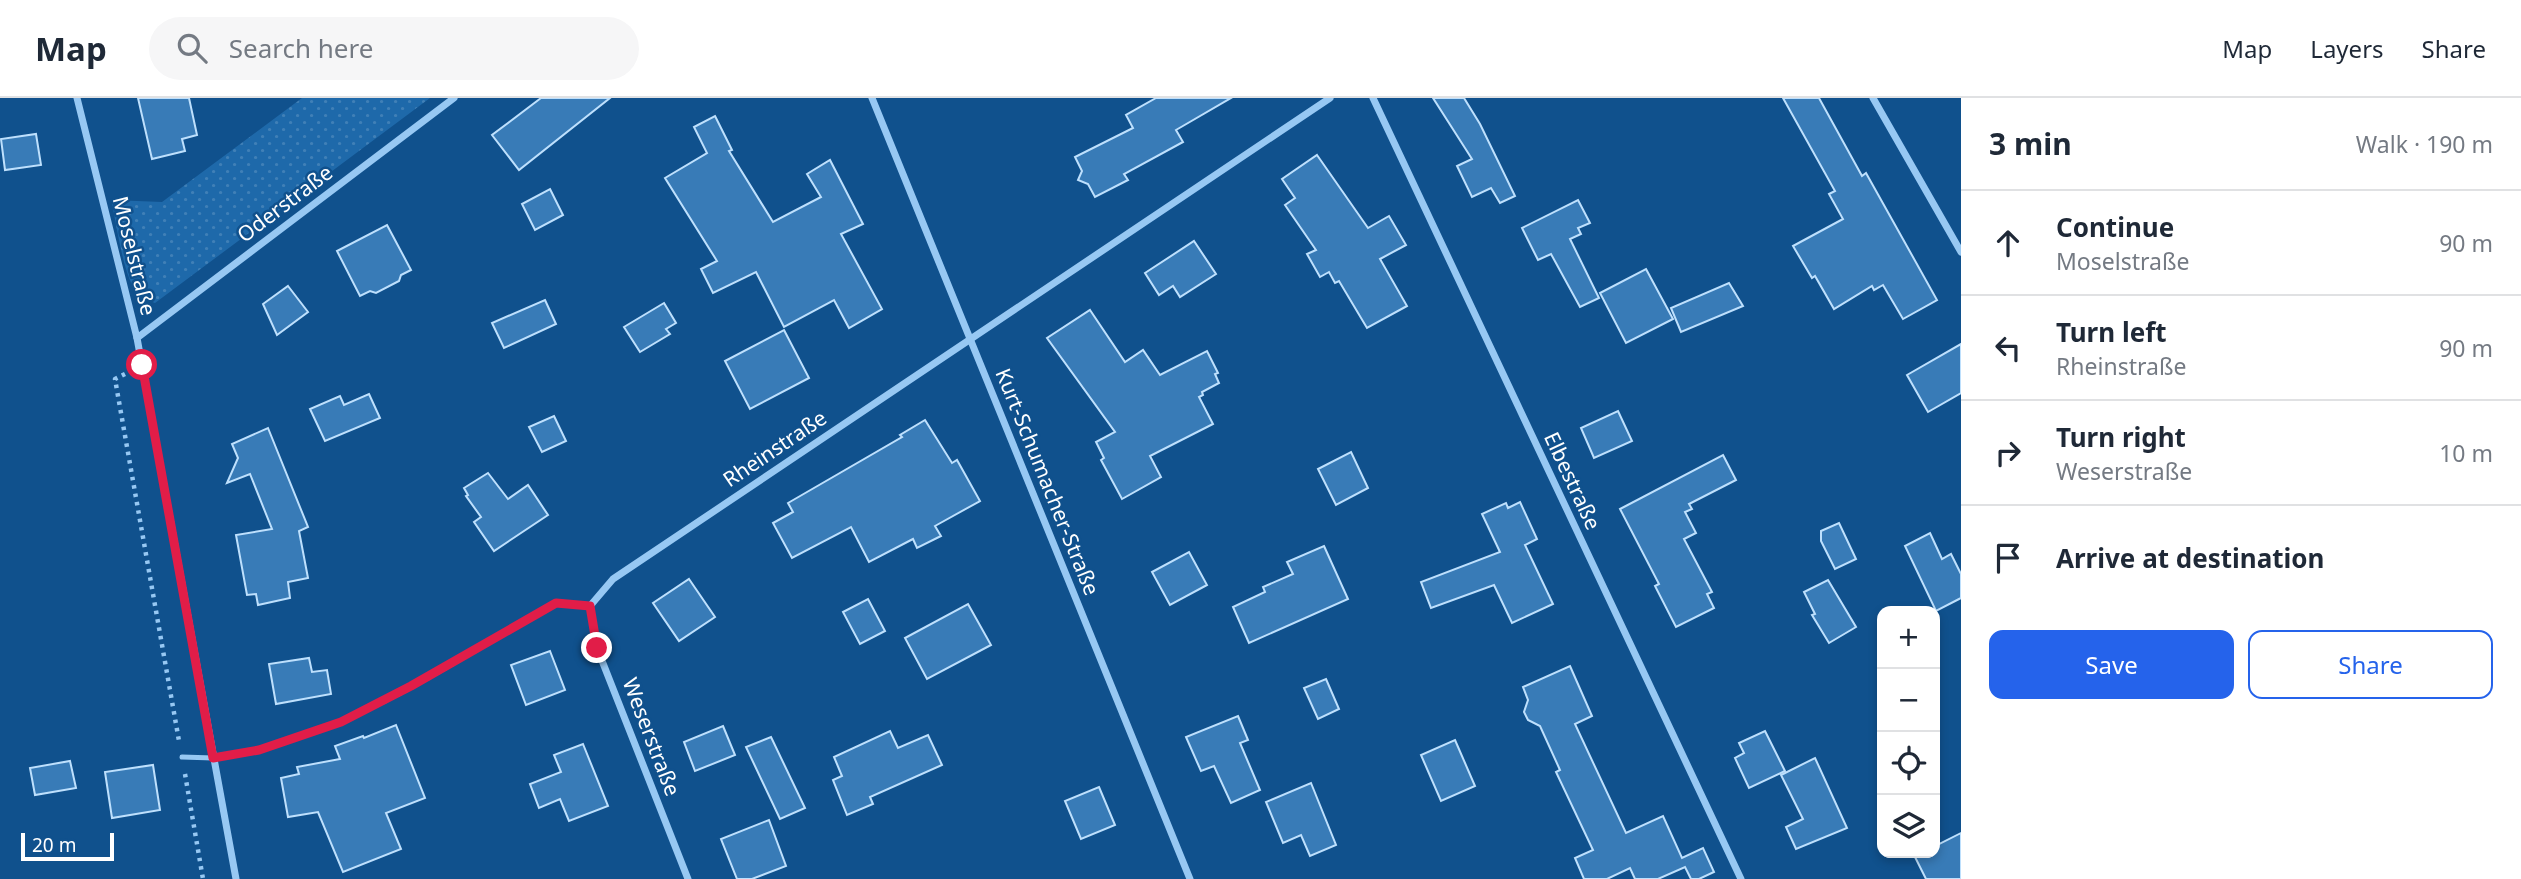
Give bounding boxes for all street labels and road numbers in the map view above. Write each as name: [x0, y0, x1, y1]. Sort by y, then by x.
street label: Oderstraße: [231, 158, 338, 248]
street label: Moselstraße: [107, 193, 163, 318]
street label: Kurt-Schumacher-Straße: [990, 364, 1106, 599]
street label: Rheinstraße: [717, 403, 832, 493]
street label: Elbestraße: [1538, 427, 1608, 534]
street label: Weserstraße: [617, 674, 687, 800]

